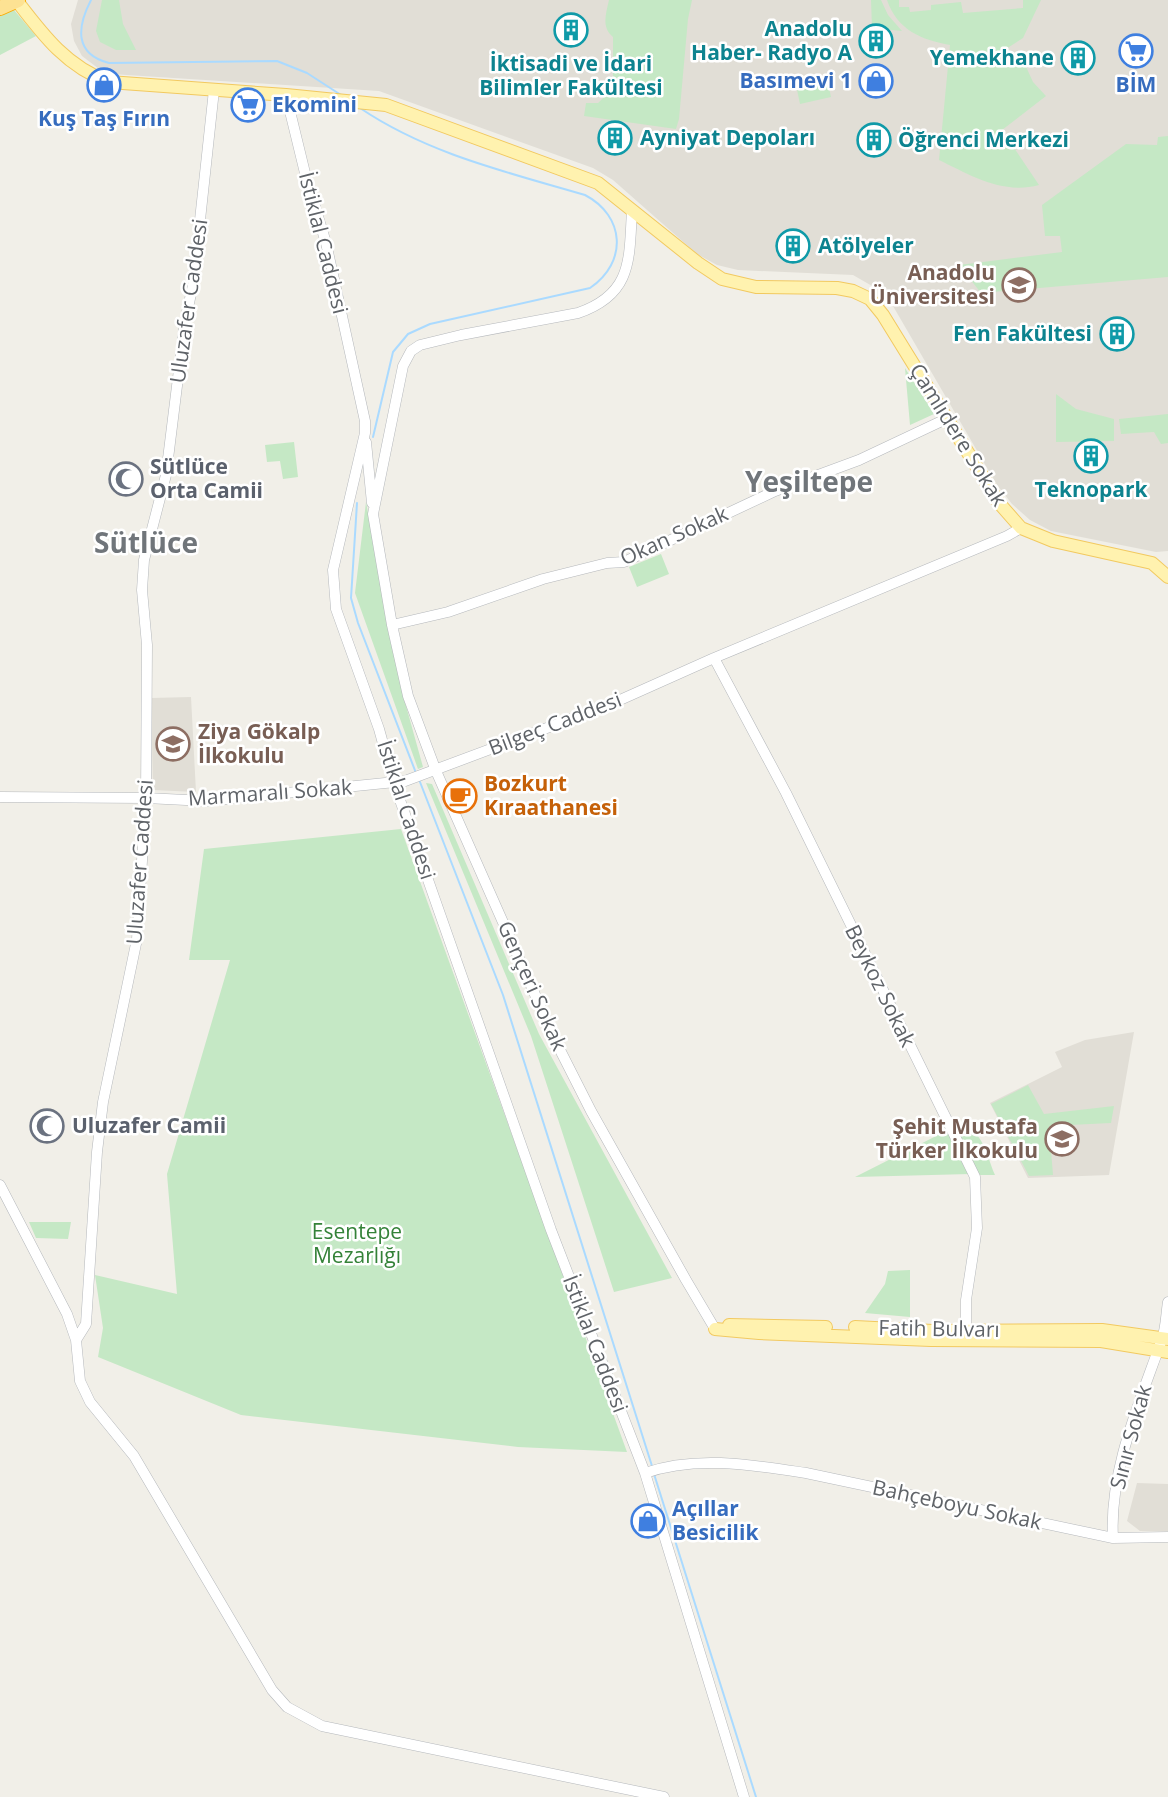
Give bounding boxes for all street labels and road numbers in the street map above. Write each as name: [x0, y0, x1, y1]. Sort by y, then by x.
street label: İstiklal Caddesi: [293, 169, 355, 317]
street label: Uluzafer Caddesi: [163, 217, 213, 385]
street label: Çamlıdere Sokak: [904, 358, 1014, 511]
street label: Okan Sokak: [615, 499, 732, 571]
street label: Bilgeç Caddesi: [484, 685, 625, 761]
street label: İstiklal Caddesi: [371, 736, 443, 883]
street label: Marmaralı Sokak: [187, 772, 353, 812]
street label: Uluzafer Caddesi: [119, 778, 159, 946]
street label: Gençeri Sokak: [492, 916, 574, 1055]
street label: Beykoz Sokak: [839, 920, 923, 1051]
street label: İstiklal Caddesi: [557, 1271, 635, 1416]
street label: Fatih Bulvarı: [878, 1313, 1000, 1343]
street label: Sınır Sokak: [1103, 1381, 1157, 1492]
street label: Bahçeboyu Sokak: [870, 1472, 1044, 1536]

